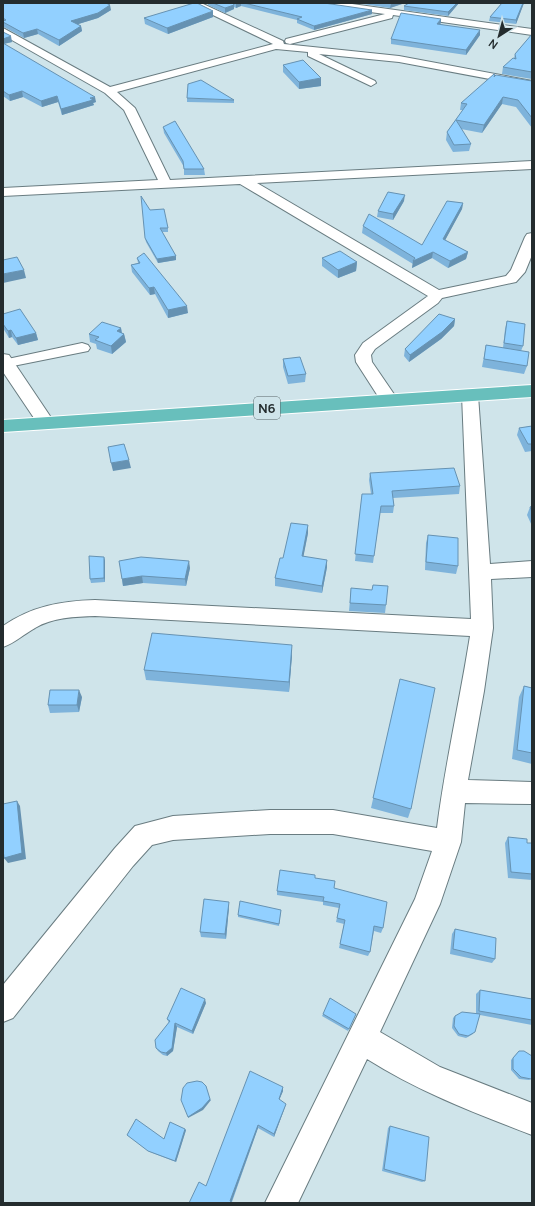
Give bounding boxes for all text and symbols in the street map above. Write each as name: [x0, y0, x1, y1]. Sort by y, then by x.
north arrow: [479, 16, 519, 56]
text: N: [485, 36, 500, 53]
road number: N6: [254, 397, 280, 419]

